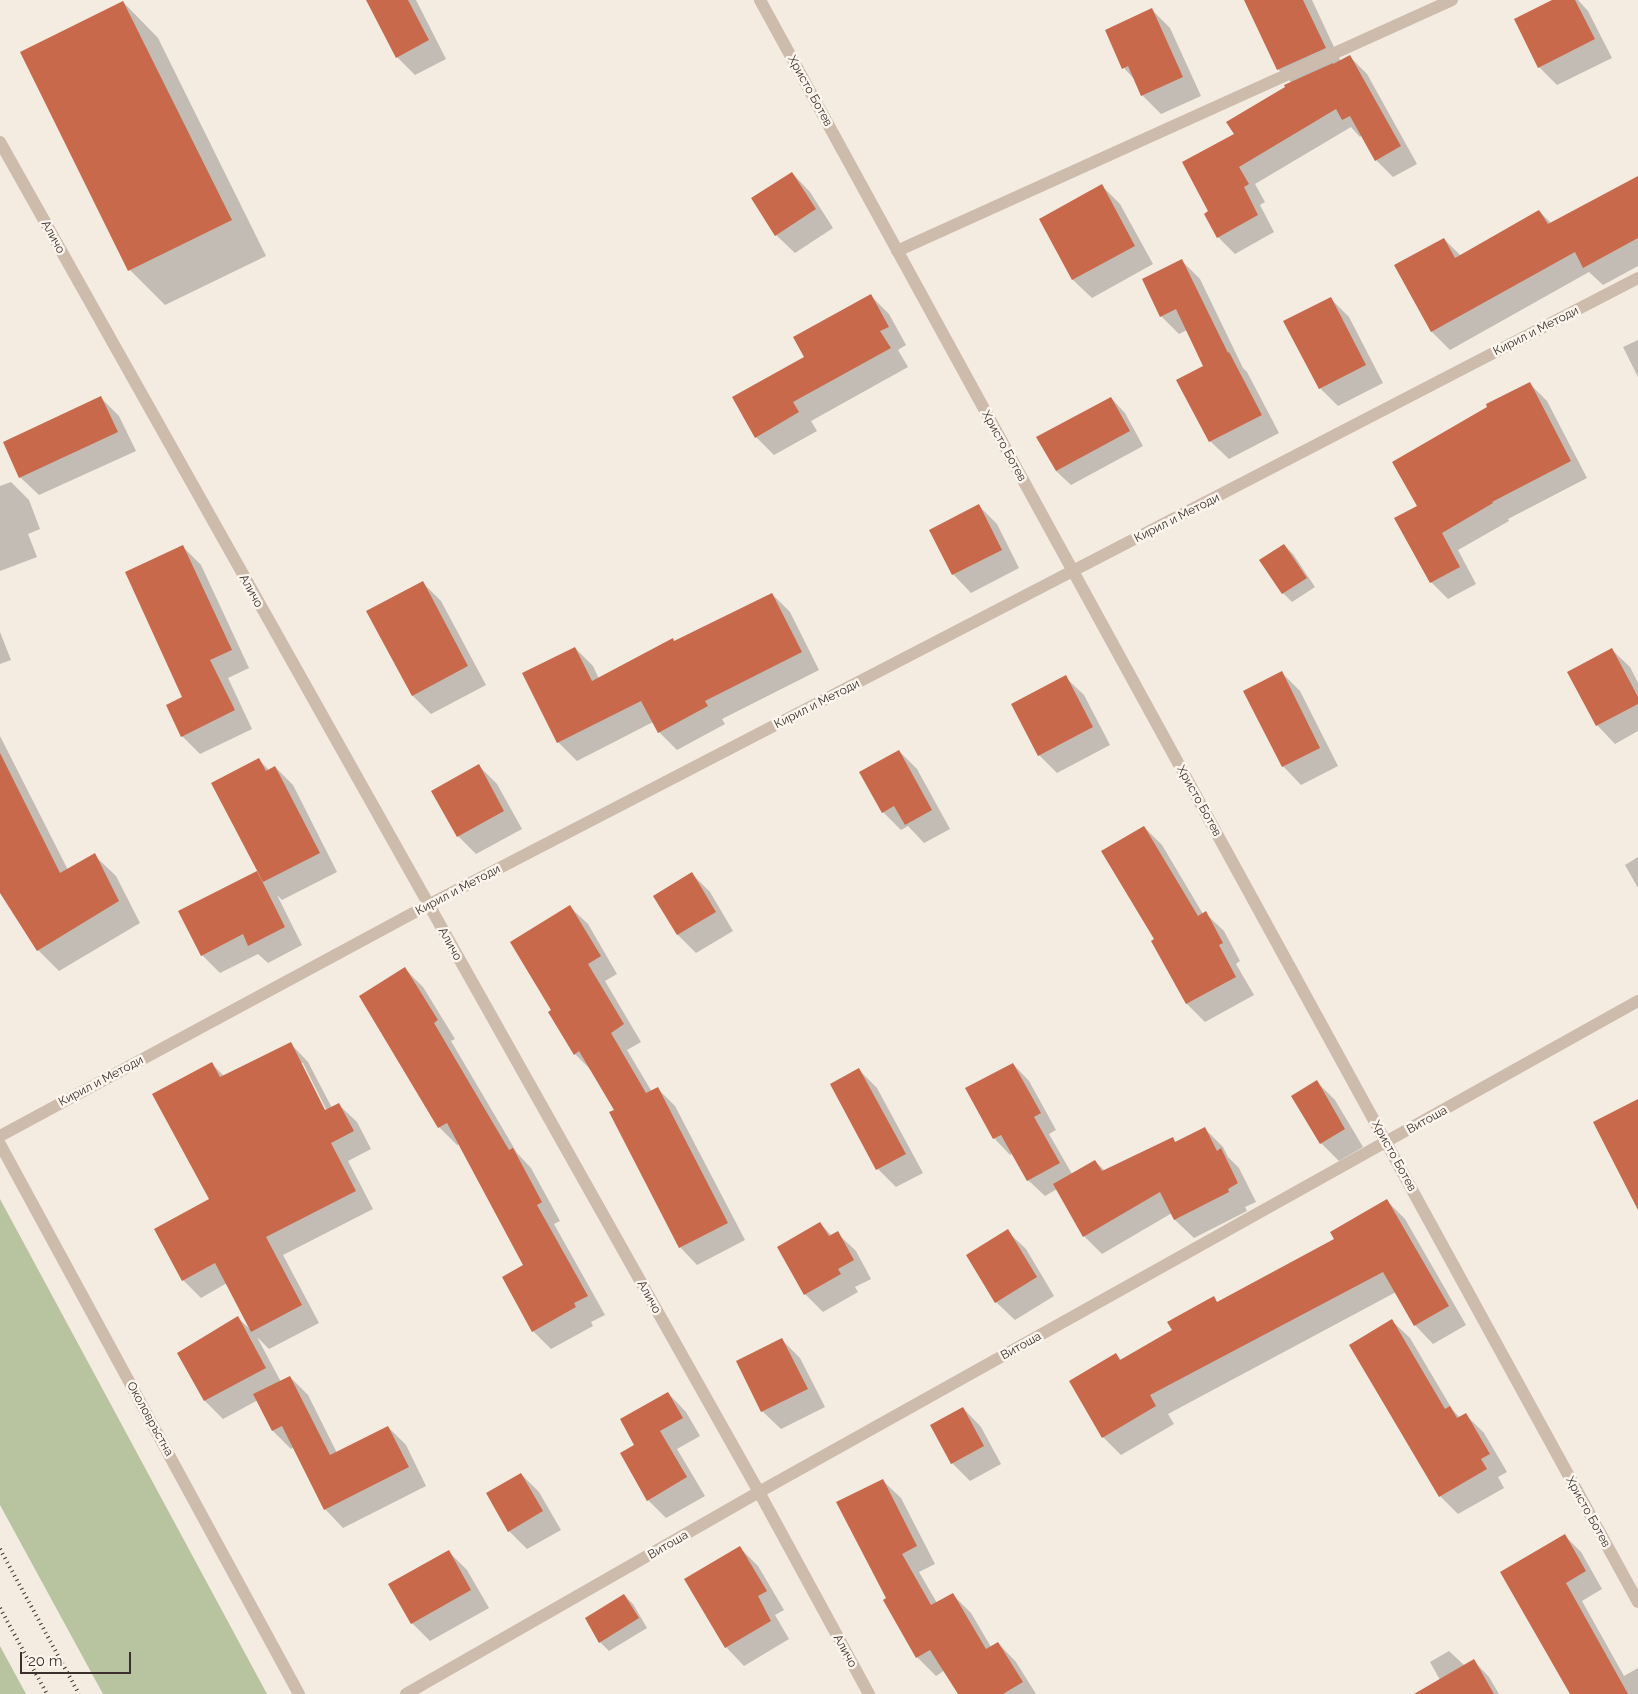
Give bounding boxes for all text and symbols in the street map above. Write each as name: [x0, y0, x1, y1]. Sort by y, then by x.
street label: Христо Ботев: [785, 53, 835, 129]
street label: Аличо: [38, 218, 68, 256]
street label: Кирил и Методи: [1491, 303, 1581, 359]
street label: Христо Ботев: [979, 408, 1029, 484]
street label: Кирил и Методи: [1132, 490, 1222, 546]
street label: Аличо: [236, 572, 266, 610]
street label: Кирил и Методи: [772, 676, 862, 732]
street label: Христо Ботев: [1174, 763, 1224, 839]
street label: Кирил и Методи: [413, 862, 503, 918]
street label: Аличо: [435, 925, 465, 963]
street label: Кирил и Методи: [56, 1053, 146, 1109]
street label: Витоша: [1404, 1103, 1450, 1137]
street label: Христо Ботев: [1369, 1118, 1419, 1194]
street label: Аличо: [634, 1278, 664, 1316]
street label: Витоша: [998, 1329, 1044, 1363]
street label: Околовръстна: [124, 1379, 176, 1459]
street label: Христо Ботев: [1563, 1474, 1613, 1550]
street label: Витоша: [645, 1528, 691, 1562]
street label: Аличо: [830, 1632, 860, 1670]
scale bar: [22, 1642, 134, 1674]
text: 20 m: [28, 1652, 63, 1670]

